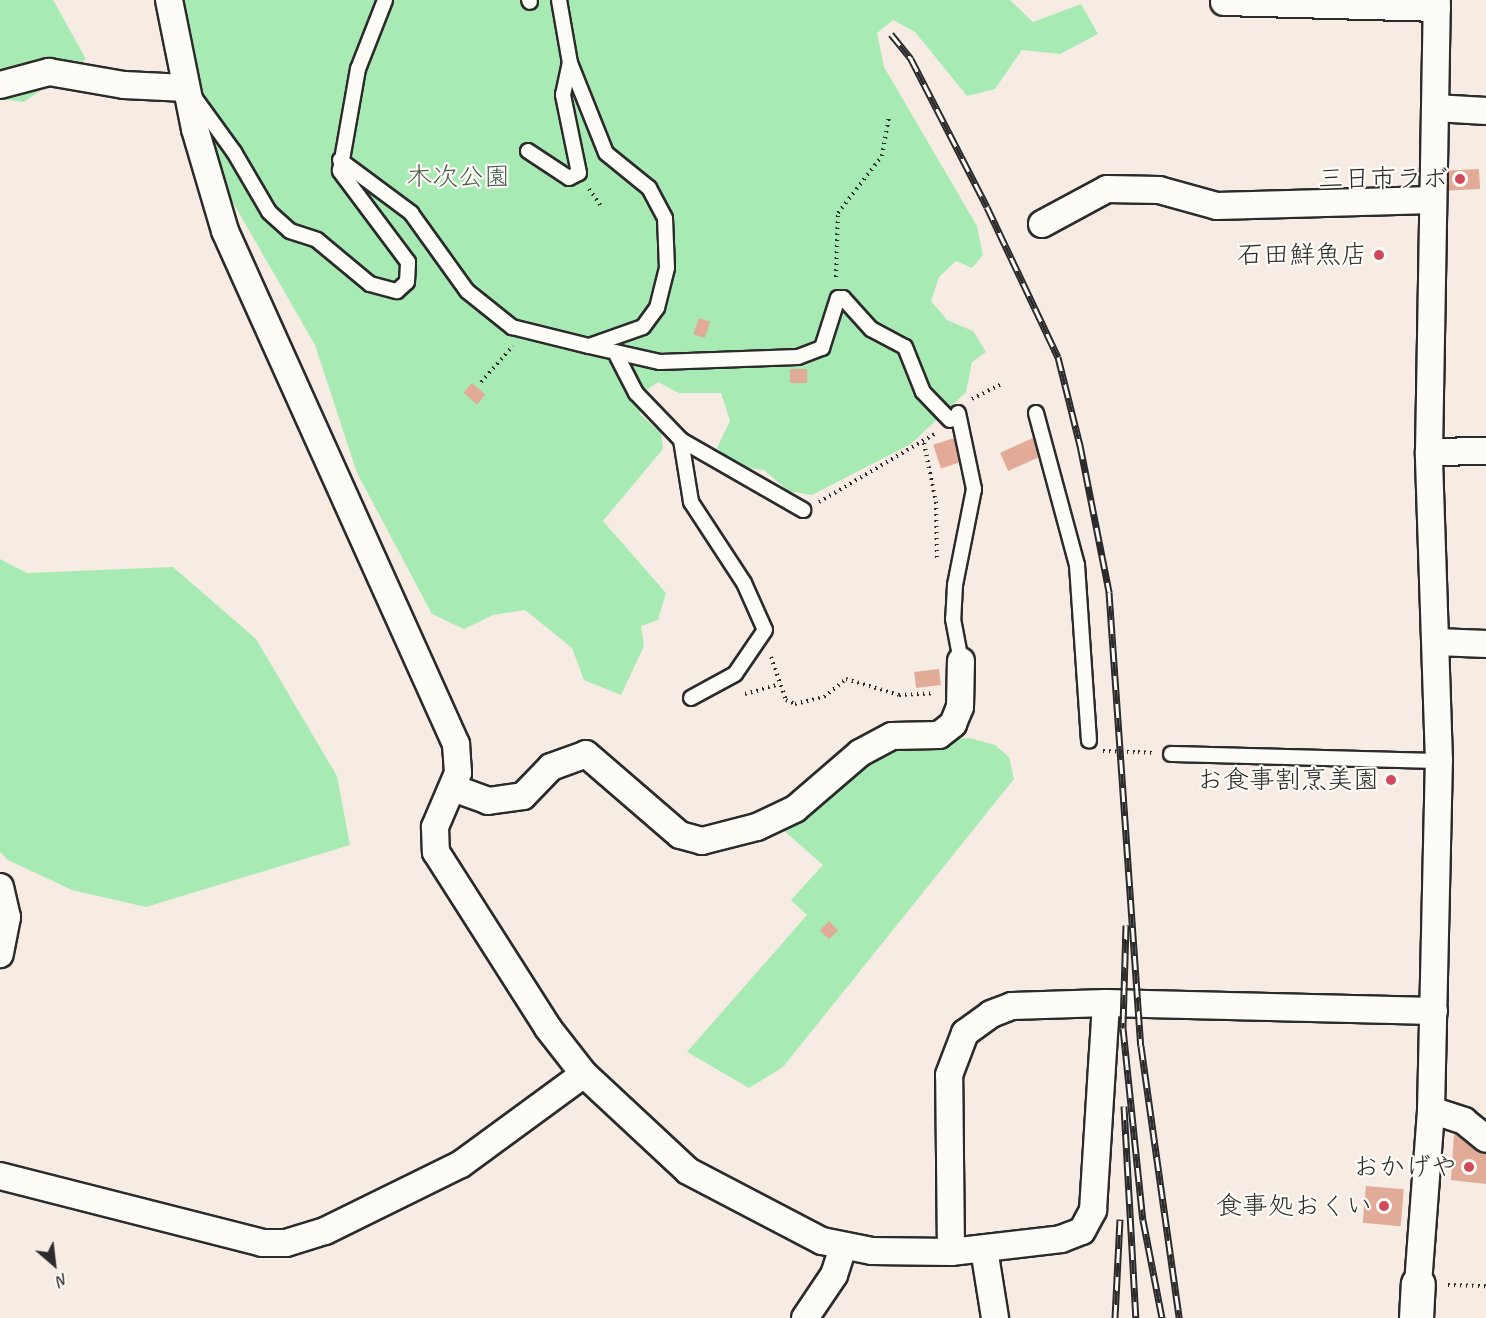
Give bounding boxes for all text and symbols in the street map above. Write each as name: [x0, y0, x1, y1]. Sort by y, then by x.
park label: 木次公園: [406, 161, 510, 193]
place label: 三日市ラボ: [1318, 163, 1448, 195]
marker: 三日市ラボ: [1453, 172, 1467, 186]
place label: 石田鮮魚店: [1237, 239, 1367, 271]
marker: 石田鮮魚店: [1372, 248, 1386, 262]
place label: お食事割烹美園: [1197, 764, 1379, 796]
marker: お食事割烹美園: [1384, 773, 1398, 787]
place label: おかげや: [1353, 1151, 1457, 1183]
marker: おかげや: [1462, 1160, 1476, 1174]
place label: 食事処おくい: [1216, 1190, 1372, 1222]
marker: 食事処おくい: [1377, 1199, 1391, 1213]
north arrow: [24, 1234, 84, 1294]
text: N: [53, 1269, 72, 1291]

